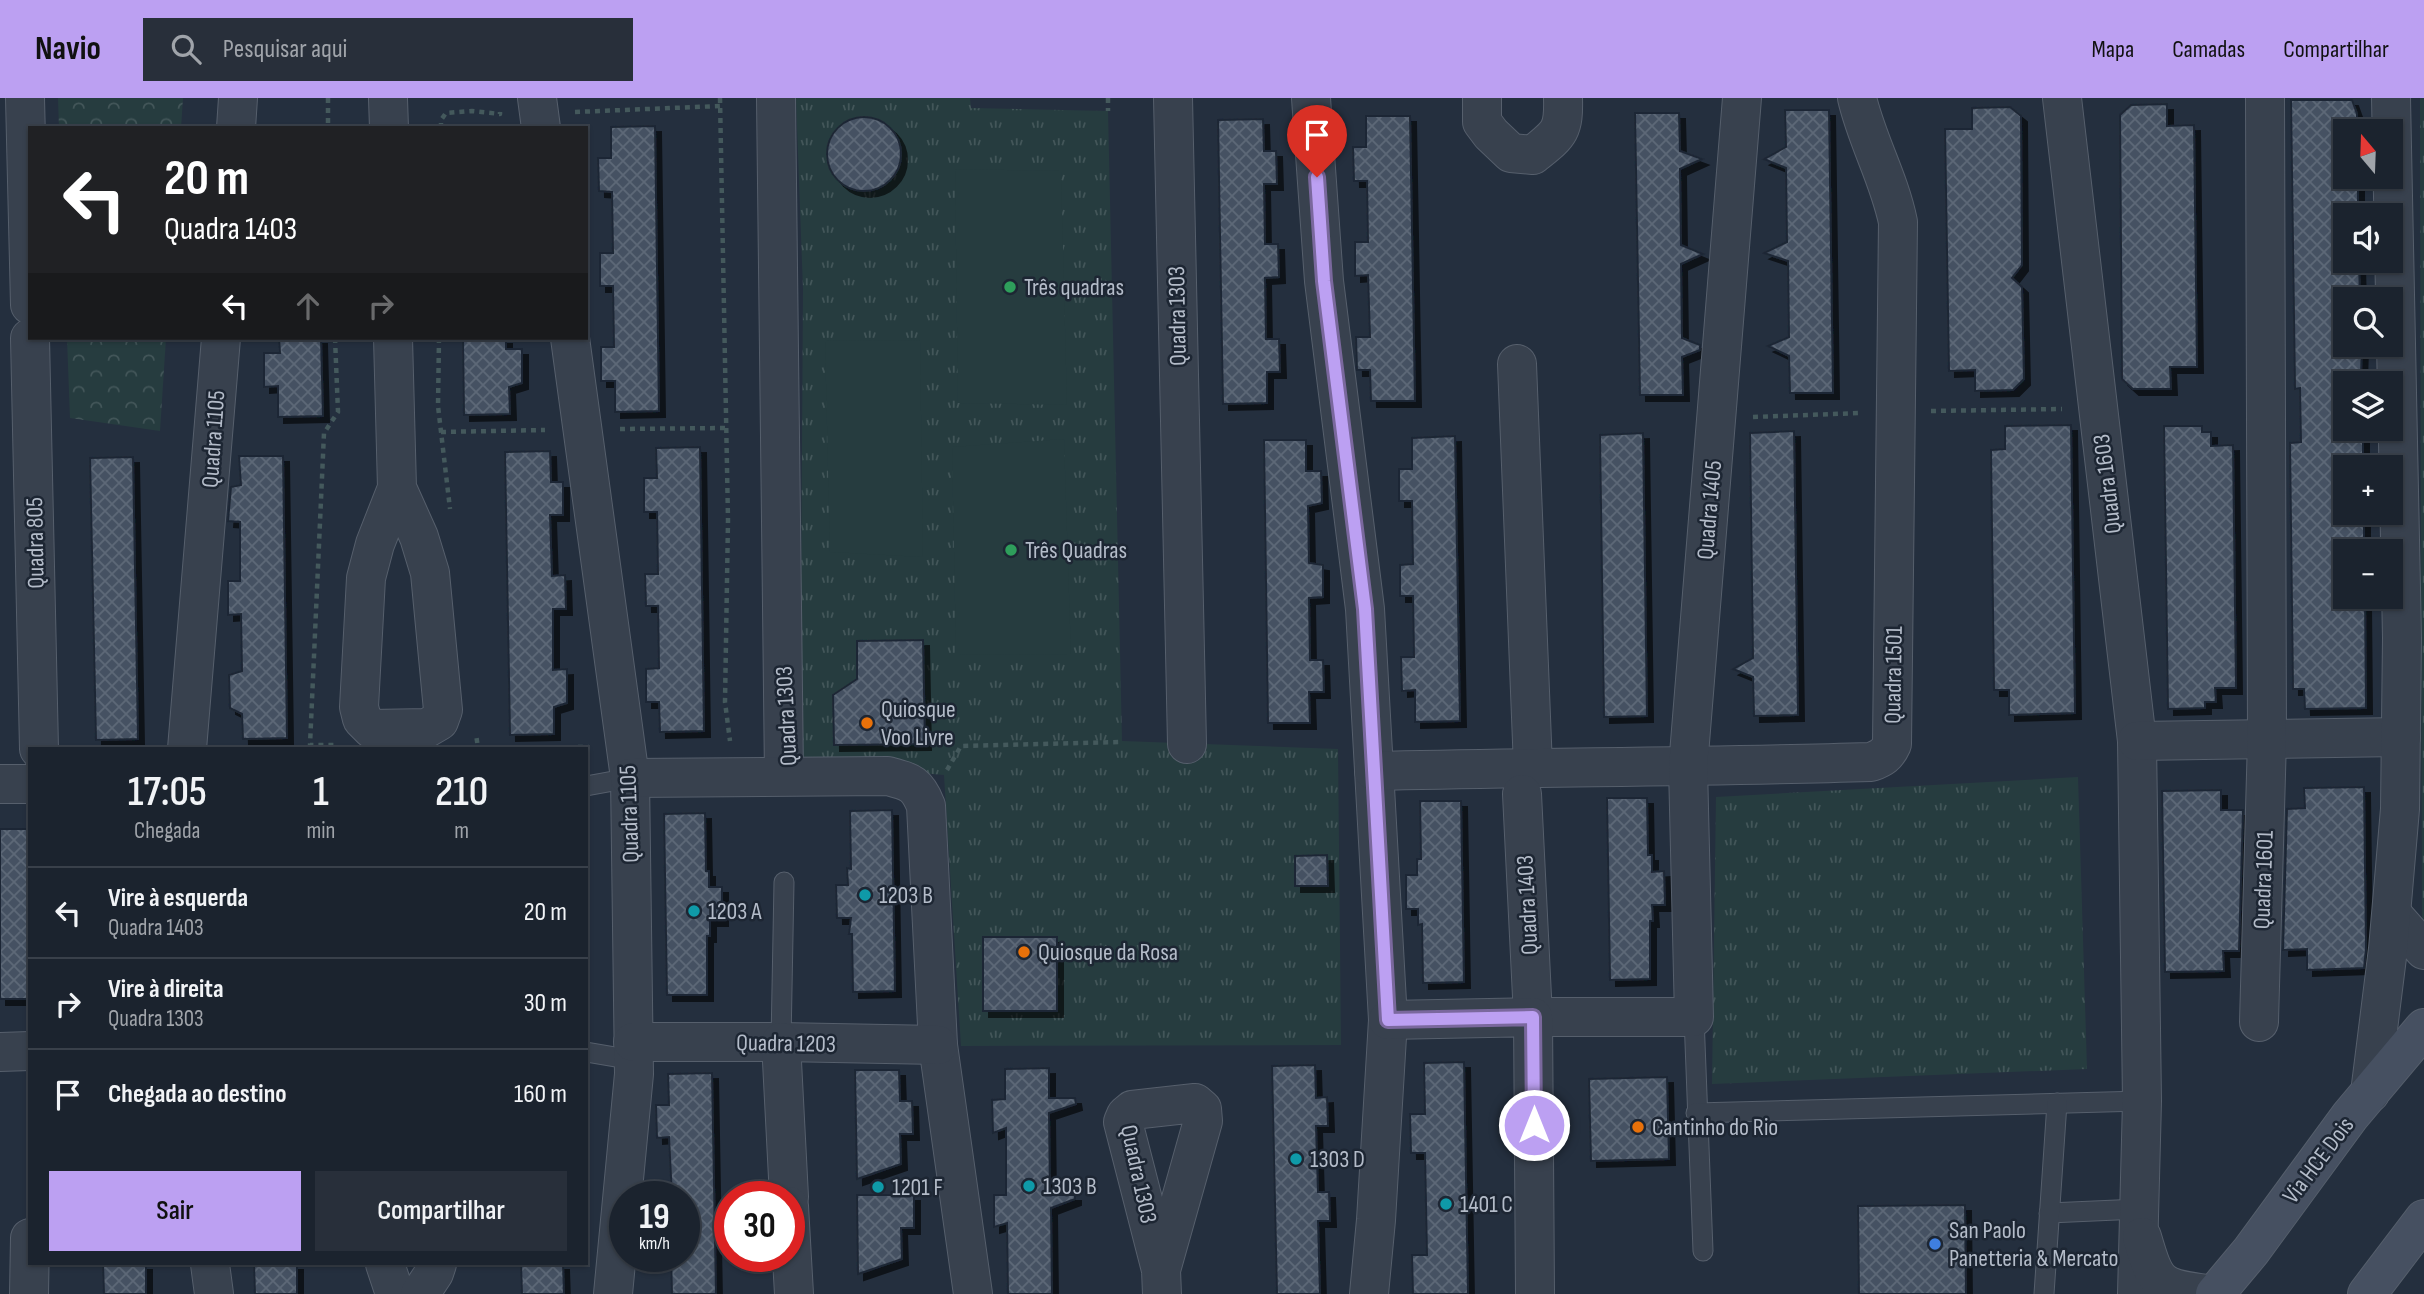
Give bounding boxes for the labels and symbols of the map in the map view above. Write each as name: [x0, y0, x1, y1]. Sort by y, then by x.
pin: [1287, 105, 1347, 177]
north arrow: [2333, 119, 2403, 189]
street label: Quadra 1303: [1162, 266, 1193, 366]
place label: Três quadras: [1024, 273, 1124, 302]
marker: Três quadras: [1002, 279, 1018, 295]
street label: Quadra 1105: [196, 389, 231, 489]
street label: Quadra 1603: [2087, 432, 2128, 536]
street label: Quadra 1405: [1691, 459, 1728, 561]
street label: Quadra 805: [20, 497, 51, 589]
place label: Três Quadras: [1025, 536, 1127, 565]
marker: Três Quadras: [1003, 542, 1019, 558]
street label: Quadra 1501: [1878, 625, 1909, 724]
street label: Quadra 1303: [769, 665, 804, 767]
place label: Quiosque Voo Livre: [881, 695, 956, 752]
marker: Quiosque Voo Livre: [859, 715, 875, 731]
street label: Quadra 1105: [613, 765, 646, 863]
street label: Quadra 1601: [2247, 830, 2280, 930]
street label: Quadra 1403: [1510, 854, 1545, 956]
place label: 1203 B: [879, 881, 933, 910]
marker: 1203 B: [857, 887, 873, 903]
place label: 1203 A: [708, 897, 762, 926]
marker: 1203 A: [686, 903, 702, 919]
place label: Quiosque da Rosa: [1038, 938, 1178, 967]
marker: Quiosque da Rosa: [1016, 944, 1032, 960]
street label: Quadra 1203: [736, 1028, 836, 1059]
position arrow: [1497, 1088, 1571, 1162]
street label: Via HCE Dois: [2277, 1111, 2360, 1209]
place label: Cantinho do Rio: [1652, 1113, 1778, 1142]
marker: Cantinho do Rio: [1630, 1119, 1646, 1135]
street label: Quadra 1303: [1114, 1122, 1163, 1226]
place label: 1303 D: [1310, 1145, 1365, 1174]
marker: 1303 D: [1288, 1151, 1304, 1167]
place label: 1303 B: [1043, 1172, 1097, 1201]
place label: 1201 F: [892, 1173, 943, 1202]
marker: 1303 B: [1021, 1178, 1037, 1194]
marker: 1201 F: [870, 1179, 886, 1195]
speed limit sign: 30: [714, 1181, 805, 1272]
place label: 1401 C: [1460, 1190, 1513, 1219]
marker: 1401 C: [1438, 1196, 1454, 1212]
place label: San Paolo Panetteria & Mercato: [1949, 1216, 2118, 1273]
marker: San Paolo Panetteria & Mercato: [1927, 1236, 1943, 1252]

